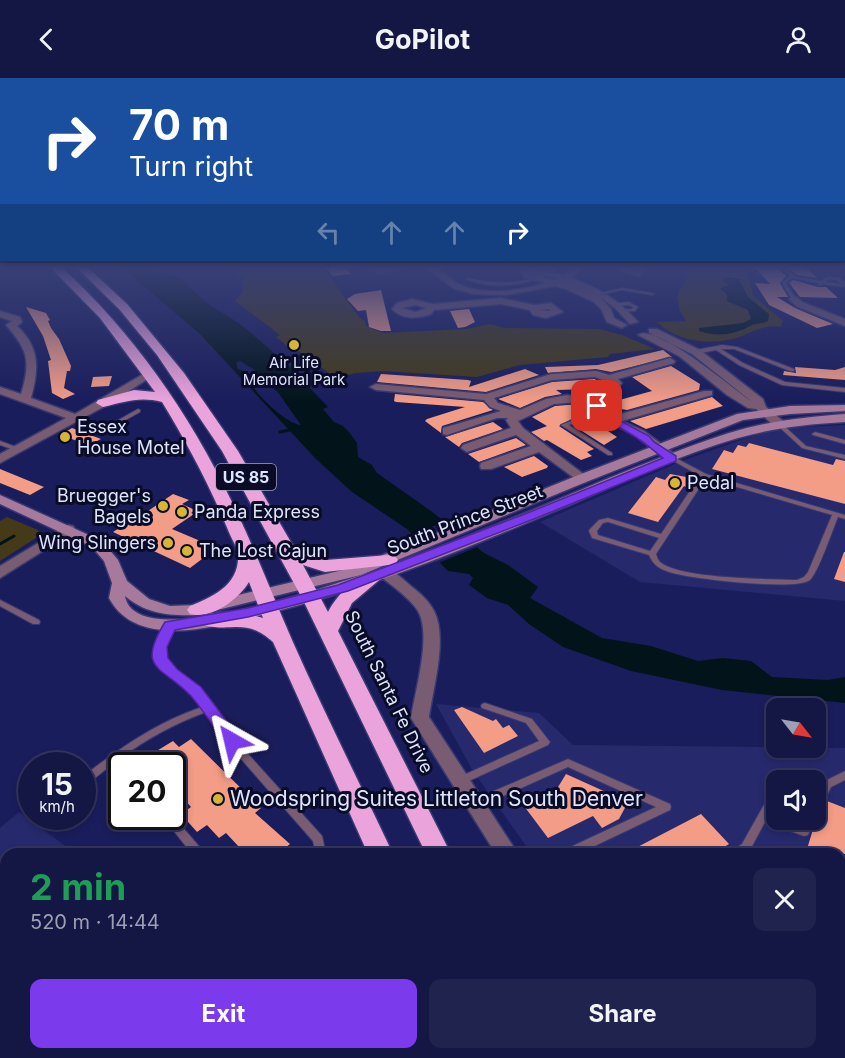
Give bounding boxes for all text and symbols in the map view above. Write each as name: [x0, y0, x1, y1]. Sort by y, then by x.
icon: back: [30, 23, 63, 56]
text: GoPilot: [375, 23, 470, 56]
icon: person: [782, 23, 815, 56]
text: 70 m: [129, 99, 229, 150]
icon: right: [30, 102, 108, 180]
text: Turn right: [129, 150, 253, 183]
icon: left: [312, 216, 345, 249]
icon: ahead: [375, 216, 408, 249]
icon: ahead: [438, 216, 471, 249]
icon: right: [501, 216, 534, 249]
marker: Air Life Memorial Park: [287, 338, 301, 352]
place label: Air Life Memorial Park: [243, 353, 346, 389]
pin: [571, 380, 622, 431]
icon: arrive: [580, 389, 613, 422]
place label: Essex House Motel: [77, 416, 185, 458]
marker: Essex House Motel: [58, 430, 72, 444]
road number: US 85: [216, 464, 276, 490]
place label: Pedal: [687, 472, 734, 493]
marker: Pedal: [668, 476, 682, 490]
street label: South Prince Street: [384, 480, 546, 559]
place label: Bruegger's Bagels: [57, 485, 151, 527]
marker: Bruegger's Bagels: [156, 499, 170, 513]
place label: Panda Express: [194, 501, 320, 522]
marker: Panda Express: [175, 505, 189, 519]
place label: Wing Slingers: [38, 532, 156, 553]
marker: Wing Slingers: [161, 536, 175, 550]
place label: The Lost Cajun: [199, 540, 327, 561]
marker: The Lost Cajun: [180, 544, 194, 558]
street label: South Santa Fe Drive: [341, 607, 438, 776]
north arrow: [766, 698, 826, 758]
map controls: [766, 698, 826, 830]
position arrow: [200, 709, 264, 773]
speed limit sign: 20: [108, 752, 186, 830]
text: 15: [41, 766, 73, 802]
button: sound: [766, 770, 826, 830]
place label: Woodspring Suites Littleton South Denver: [230, 786, 643, 811]
marker: Woodspring Suites Littleton South Denver: [211, 792, 225, 806]
text: km/h: [39, 797, 75, 816]
text: 2 min: [30, 865, 126, 909]
button: close: [753, 868, 816, 931]
text: 520 m · 14:44: [30, 910, 160, 934]
button: Exit: [30, 979, 417, 1048]
button: Share: [429, 979, 816, 1048]

